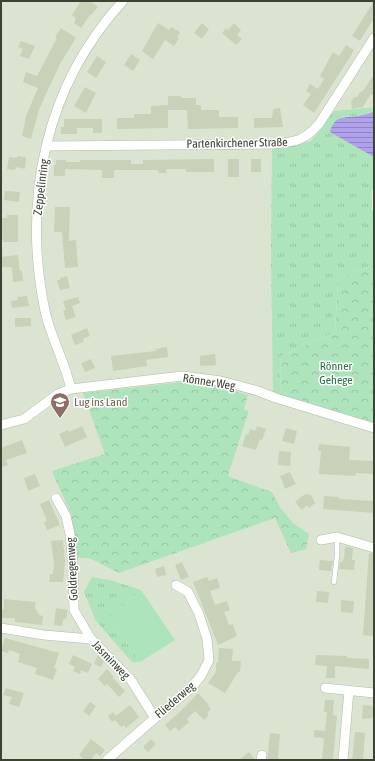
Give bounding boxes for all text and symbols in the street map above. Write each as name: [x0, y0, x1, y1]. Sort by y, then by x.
street label: Partenkirchener Straße: [186, 135, 288, 151]
street label: Zeppelinring: [31, 157, 52, 216]
park label: Rönner Gehege: [319, 359, 353, 387]
street label: Rönner Weg: [182, 371, 237, 393]
school or university icon: Lug ins Land: [49, 391, 71, 419]
place label: Lug ins Land: [74, 395, 127, 409]
street label: Goldregenweg: [63, 536, 81, 601]
street label: Jasminweg: [89, 638, 133, 683]
street label: Fliederweg: [152, 678, 199, 721]

